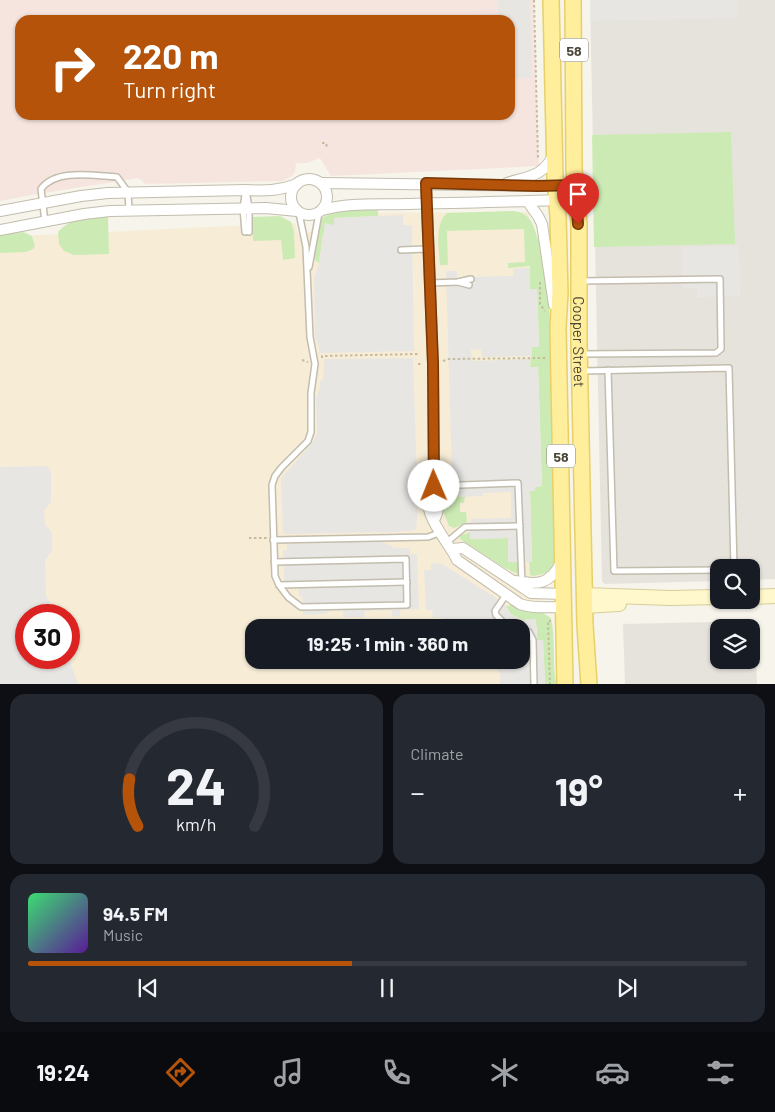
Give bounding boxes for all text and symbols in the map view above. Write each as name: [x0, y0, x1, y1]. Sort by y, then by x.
text: 220 m: [123, 34, 218, 76]
icon: right: [40, 35, 105, 100]
road number: 58: [560, 38, 588, 62]
text: Turn right: [123, 76, 216, 102]
pin: [557, 173, 599, 224]
icon: arrive: [564, 180, 592, 208]
street label: Cooper Street: [570, 296, 589, 388]
road number: 58: [547, 444, 575, 468]
position arrow: [407, 459, 459, 511]
map controls: [710, 559, 760, 669]
button: search: [710, 559, 760, 609]
speed limit sign: 30: [15, 604, 80, 669]
button: layers: [710, 619, 760, 669]
text: 19:25 · 1 min · 360 m: [307, 632, 468, 655]
text: Climate: [411, 744, 463, 763]
text: 24: [166, 753, 227, 815]
text: 19°: [555, 768, 603, 814]
text: −: [411, 775, 425, 809]
text: +: [733, 775, 747, 809]
text: km/h: [176, 813, 216, 835]
text: 94.5 FM: [103, 902, 168, 925]
text: Music: [103, 925, 143, 944]
icon: previous: [134, 974, 162, 1002]
icon: pause: [373, 974, 401, 1002]
icon: next: [613, 974, 641, 1002]
icon: directions: [163, 1055, 198, 1090]
icon: music: [271, 1055, 306, 1090]
icon: phone: [379, 1055, 414, 1090]
icon: climate: [487, 1055, 522, 1090]
icon: car: [595, 1055, 630, 1090]
icon: filters: [703, 1055, 738, 1090]
text: 19:24: [37, 1059, 90, 1085]

